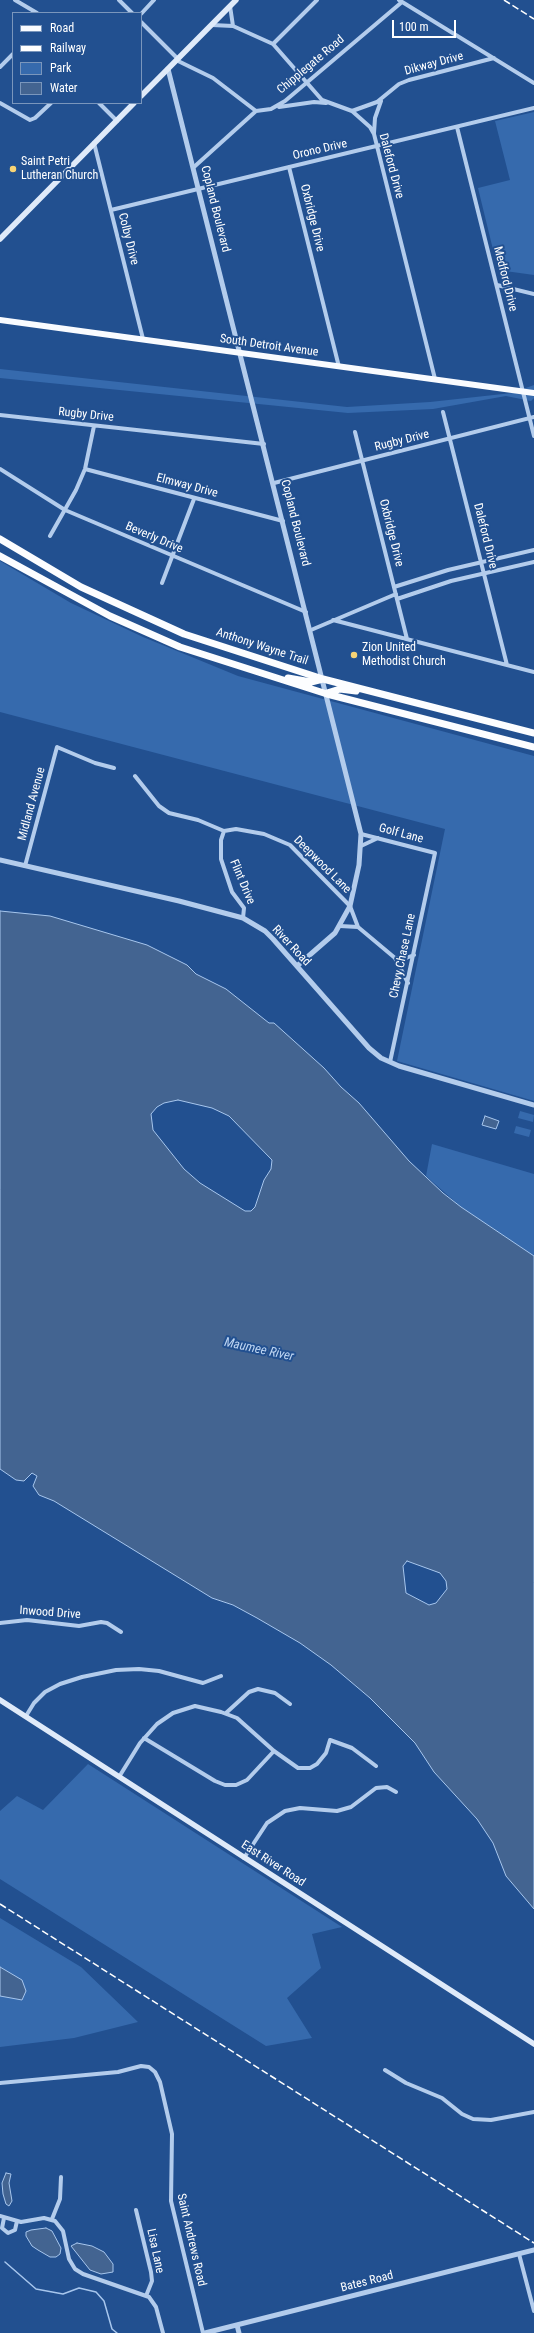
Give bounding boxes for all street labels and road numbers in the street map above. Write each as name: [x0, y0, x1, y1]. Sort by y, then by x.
street label: Chipplegate Road: [274, 33, 348, 97]
street label: Dikway Drive: [403, 49, 465, 79]
street label: Daleford Drive: [375, 132, 407, 200]
street label: Orono Drive: [291, 137, 349, 163]
street label: Copland Boulevard: [197, 164, 233, 254]
street label: Oxbridge Drive: [297, 183, 327, 253]
street label: Colby Drive: [115, 211, 141, 267]
street label: Medford Drive: [490, 245, 520, 313]
street label: South Detroit Avenue: [219, 332, 319, 360]
street label: Rugby Drive: [58, 405, 114, 425]
street label: Rugby Drive: [373, 427, 431, 455]
street label: Elmway Drive: [155, 471, 219, 501]
street label: Copland Boulevard: [277, 478, 313, 568]
street label: Oxbridge Drive: [376, 498, 406, 568]
street label: Daleford Drive: [470, 502, 500, 570]
street label: Beverly Drive: [123, 519, 185, 557]
street label: Anthony Wayne Trail: [214, 625, 310, 669]
street label: Midland Avenue: [15, 766, 49, 842]
street label: Golf Lane: [377, 821, 425, 847]
street label: Deepwood Lane: [290, 833, 354, 897]
street label: Flint Drive: [226, 857, 258, 907]
street label: Chevy Chase Lane: [387, 912, 419, 1000]
street label: River Road: [269, 923, 313, 969]
street label: Inwood Drive: [19, 1604, 81, 1622]
street label: East River Road: [238, 1838, 308, 1890]
street label: Saint Andrews Road: [173, 2192, 209, 2288]
street label: Lisa Lane: [143, 2227, 167, 2275]
street label: Bates Road: [339, 2269, 395, 2295]

